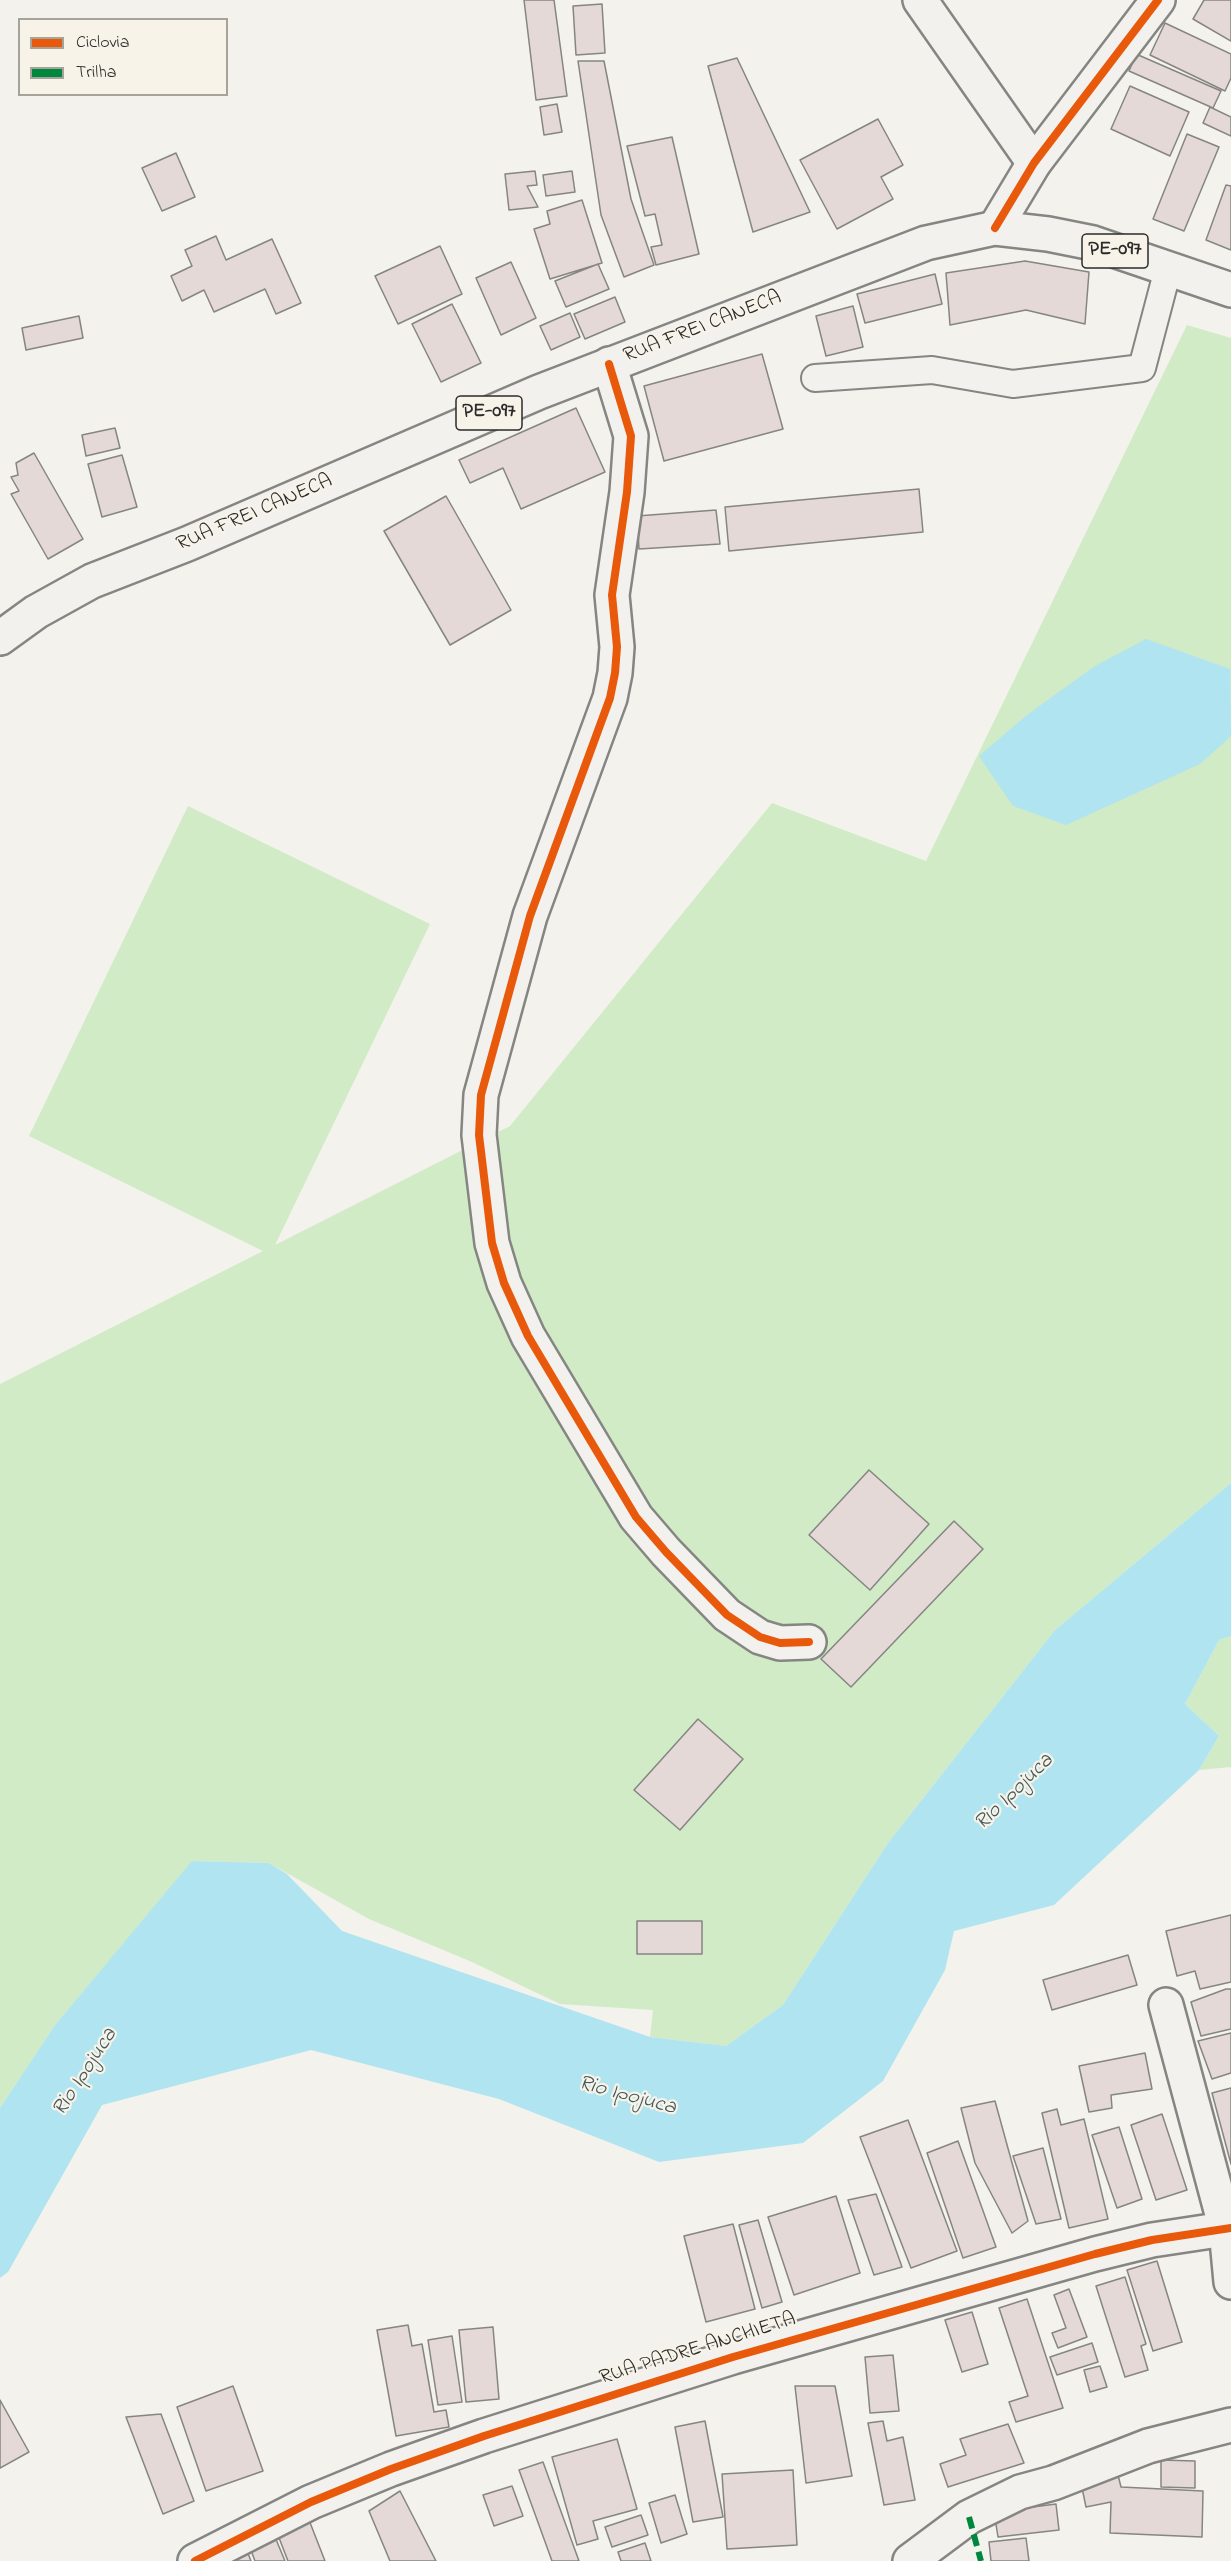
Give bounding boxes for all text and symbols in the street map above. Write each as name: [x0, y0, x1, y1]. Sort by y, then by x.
legend: [18, 18, 228, 96]
text: Ciclovia: [76, 30, 129, 56]
text: Trilha: [76, 60, 116, 86]
road number: PE-097: [1082, 234, 1148, 268]
street label: RUA FREI CANECA: [621, 286, 785, 370]
road number: PE-097: [456, 396, 522, 430]
street label: RUA FREI CANECA: [173, 470, 337, 558]
water label: Rio Ipojuca: [970, 1749, 1060, 1837]
water label: Rio Ipojuca: [48, 2024, 124, 2122]
water label: Rio Ipojuca: [575, 2071, 679, 2123]
street label: RUA PADRE ANCHIETA: [597, 2308, 799, 2392]

